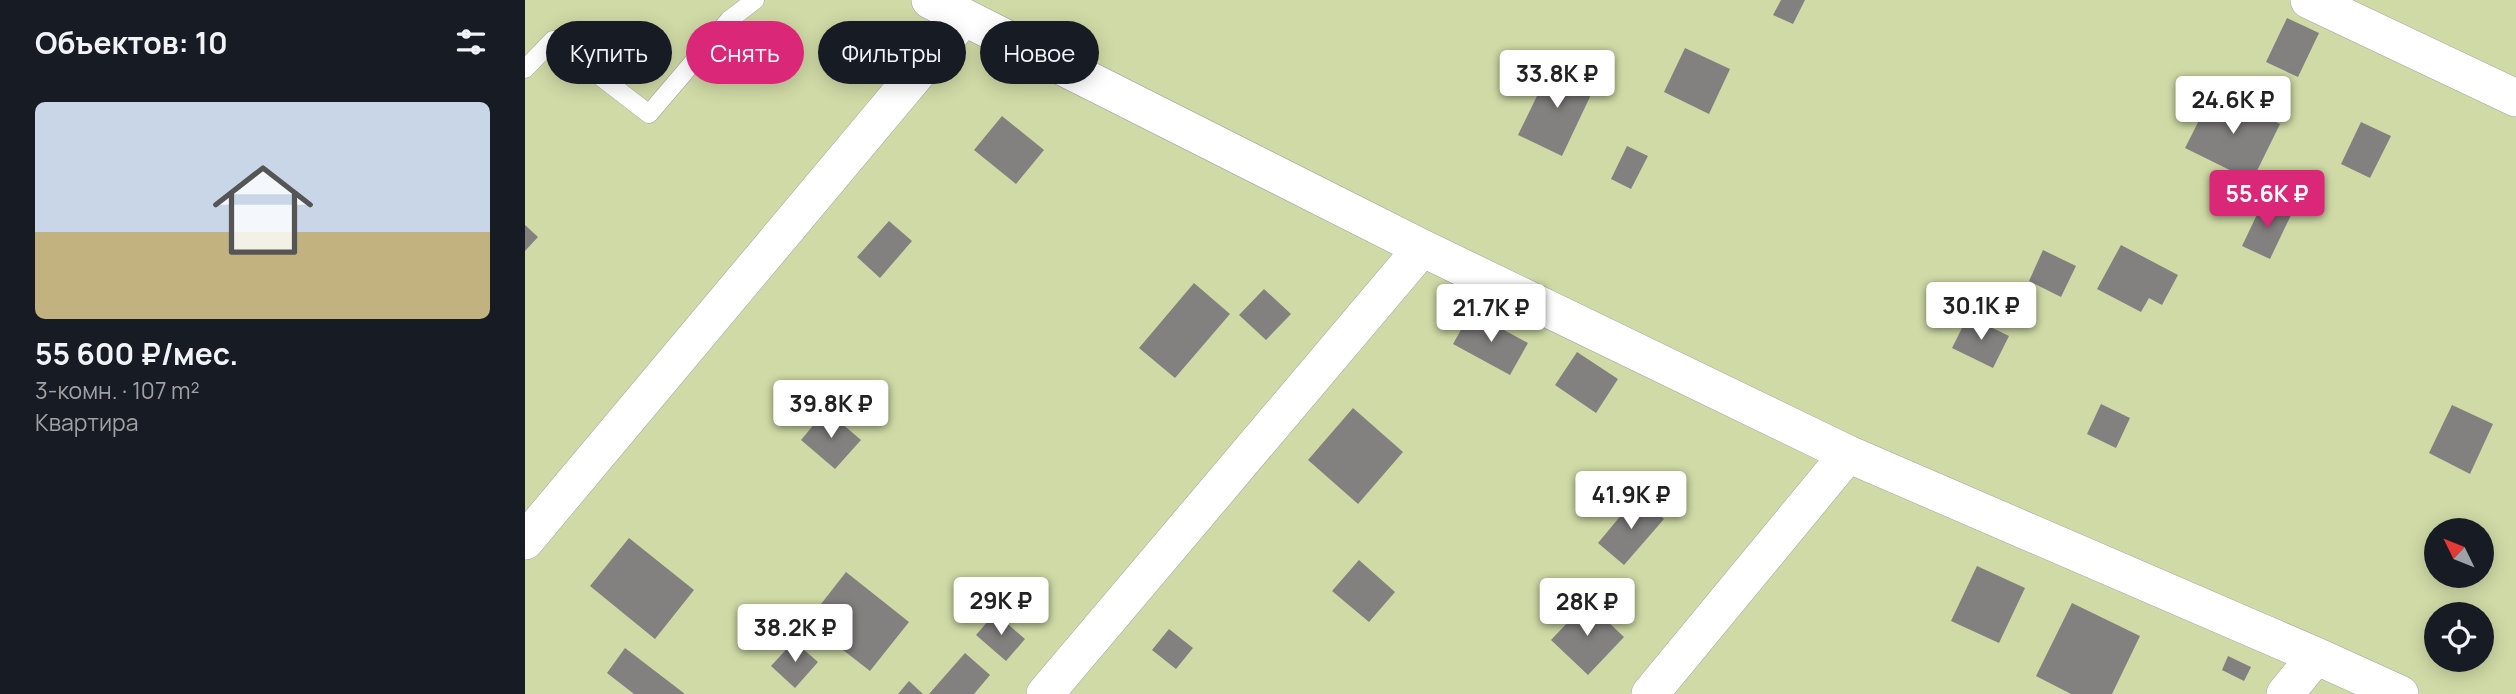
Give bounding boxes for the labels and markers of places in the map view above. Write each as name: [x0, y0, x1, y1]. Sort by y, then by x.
pin: 33.8K ₽: [1492, 50, 1622, 110]
pin: 24.6K ₽: [2168, 76, 2298, 136]
pin: 55.6K ₽: [2202, 170, 2332, 230]
pin: 30.1K ₽: [1916, 282, 2046, 342]
pin: 21.7K ₽: [1426, 284, 1556, 344]
pin: 39.8K ₽: [766, 380, 896, 440]
pin: 41.9K ₽: [1566, 472, 1696, 531]
pin: 29K ₽: [952, 578, 1050, 637]
pin: 28K ₽: [1538, 578, 1636, 638]
pin: 38.2K ₽: [730, 604, 860, 664]

